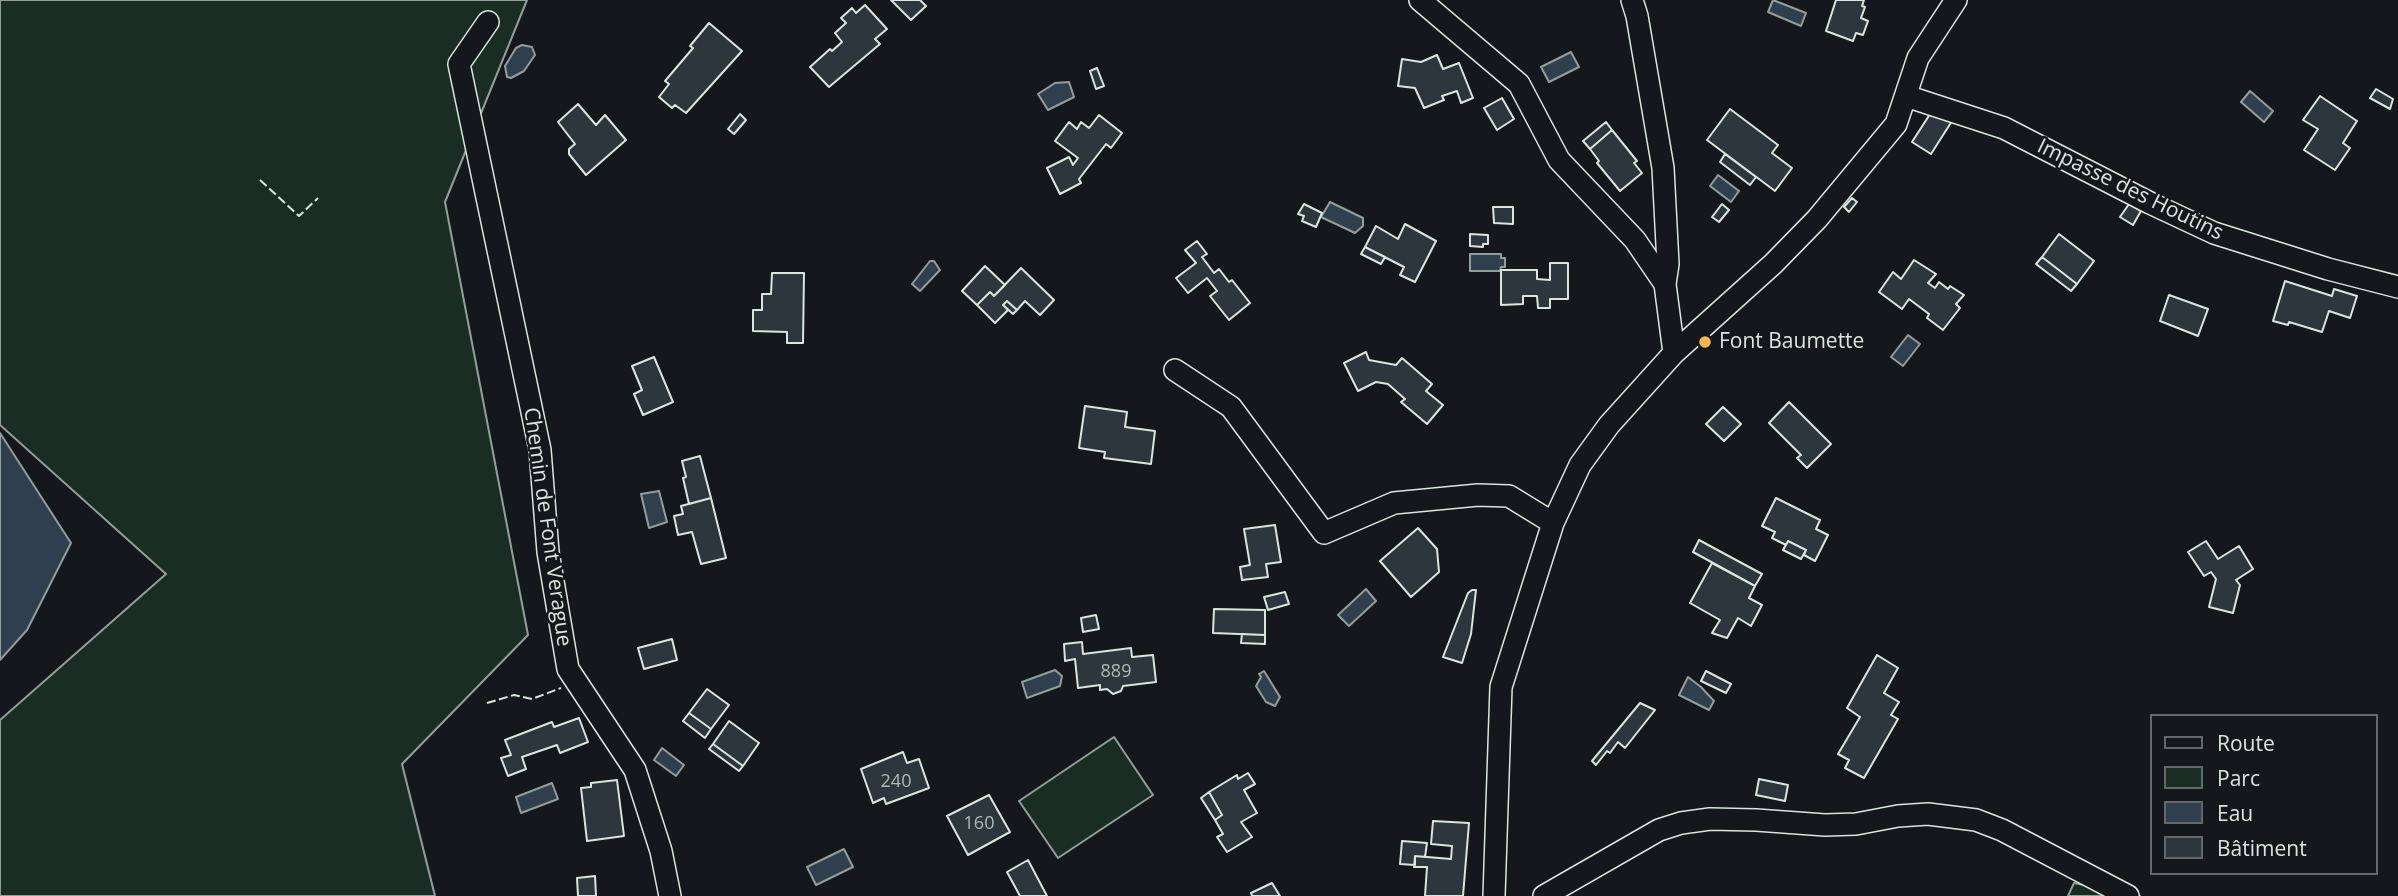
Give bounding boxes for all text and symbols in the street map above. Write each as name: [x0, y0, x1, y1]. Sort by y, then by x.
street label: Impasse des Houtins: [2033, 134, 2227, 246]
place label: Font Baumette: [1719, 329, 1864, 355]
marker: Font Baumette: [1697, 334, 1713, 350]
street label: Chemin de Font Verague: [518, 406, 576, 648]
house number: 889: [1101, 661, 1131, 683]
legend: [2150, 714, 2377, 875]
text: Route: [2217, 729, 2275, 757]
text: Parc: [2217, 764, 2260, 792]
house number: 240: [881, 771, 911, 793]
text: Eau: [2217, 799, 2253, 827]
house number: 160: [964, 813, 994, 835]
text: Bâtiment: [2217, 834, 2307, 862]

